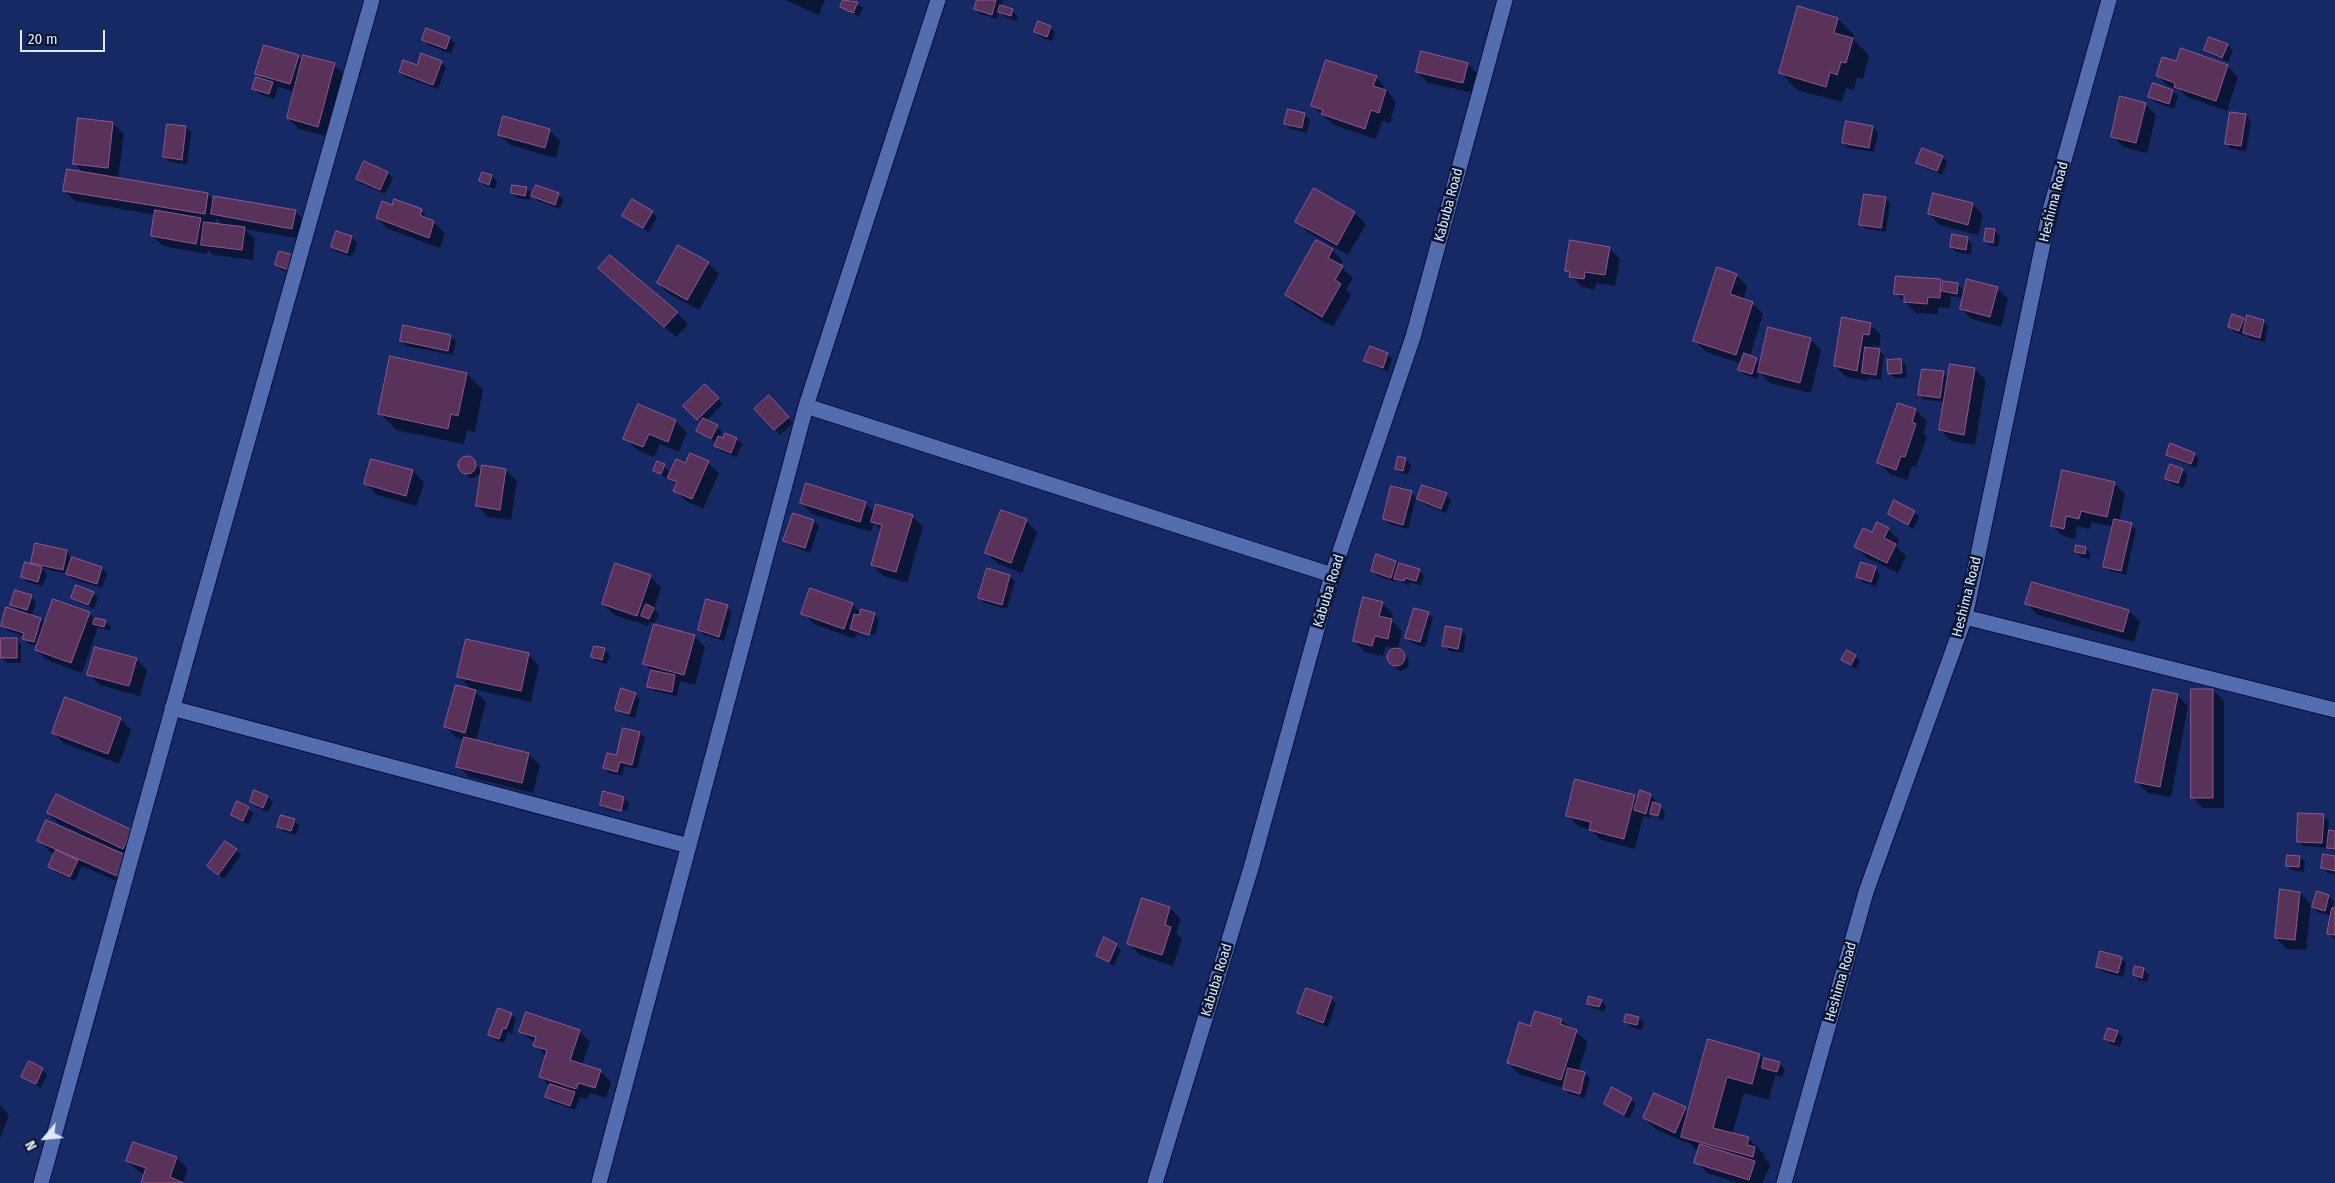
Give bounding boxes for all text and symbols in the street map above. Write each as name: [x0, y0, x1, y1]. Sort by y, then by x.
scale bar: [22, 20, 108, 52]
text: 20 m: [28, 30, 58, 48]
street label: Heshima Road: [2036, 160, 2072, 244]
street label: Kabuba Road: [1431, 166, 1467, 244]
street label: Kabuba Road: [1310, 552, 1348, 630]
street label: Heshima Road: [1949, 555, 1985, 639]
street label: Heshima Road: [1822, 940, 1860, 1024]
street label: Kabuba Road: [1198, 941, 1236, 1019]
north arrow: [20, 1113, 70, 1163]
text: N: [22, 1138, 41, 1153]

